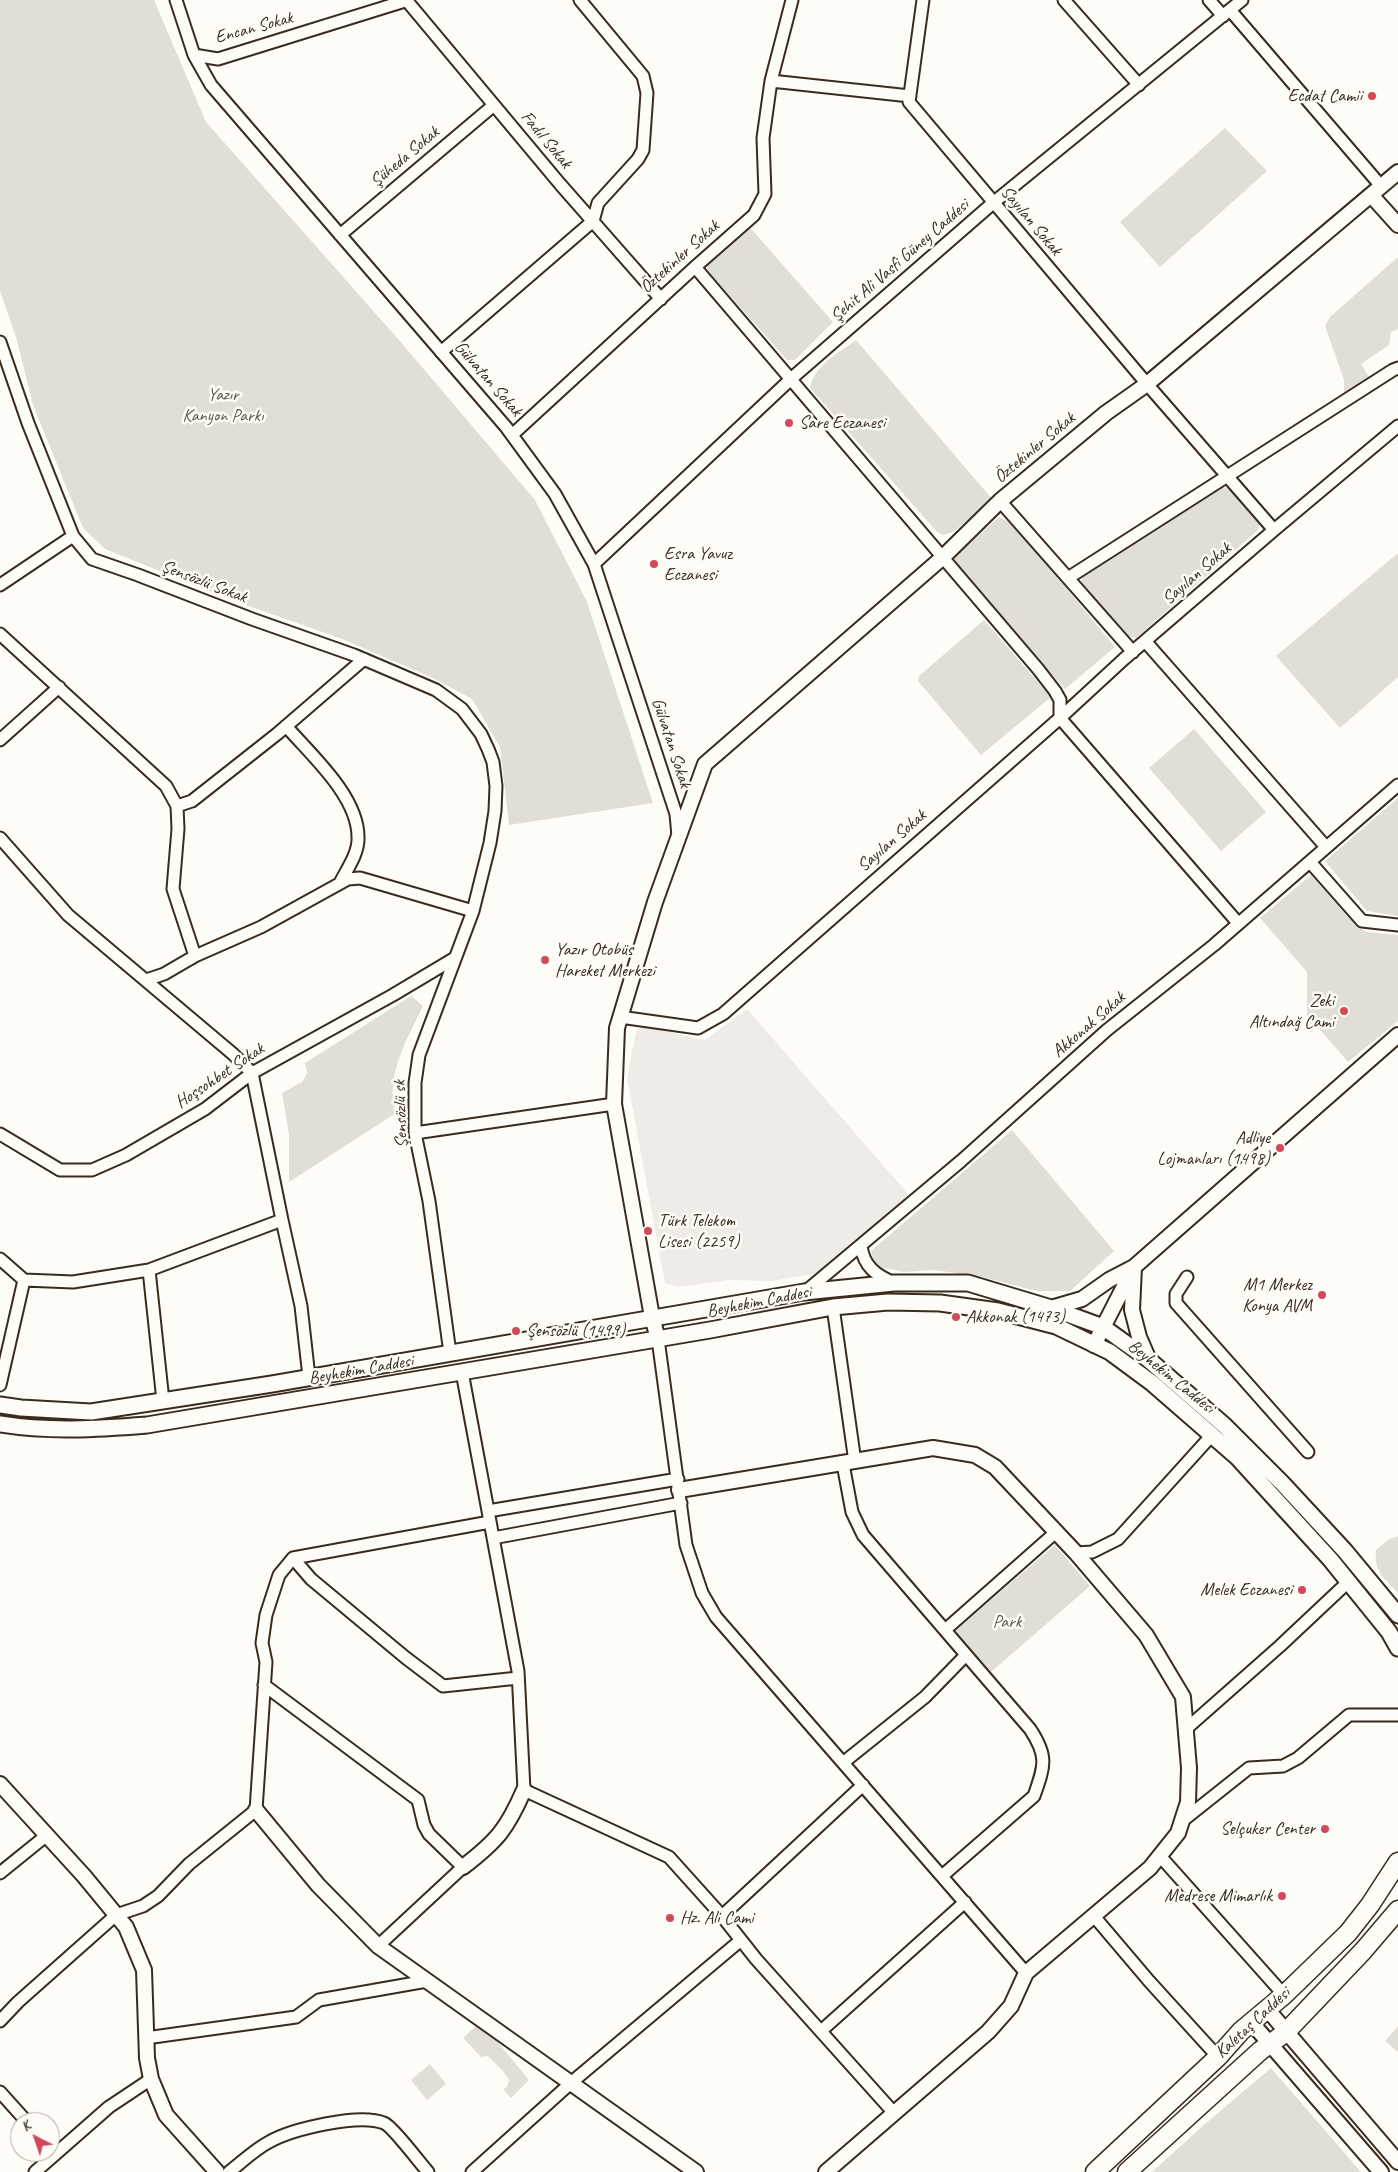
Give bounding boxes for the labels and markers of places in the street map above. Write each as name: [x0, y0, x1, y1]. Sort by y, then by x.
place label: Ecdat Camii: [1288, 85, 1362, 107]
marker: Ecdat Camii: [1366, 90, 1378, 102]
place label: Sare Eczanesi: [799, 412, 885, 434]
marker: Sare Eczanesi: [783, 417, 795, 429]
place label: Esra Yavuz Eczanesi: [664, 543, 732, 586]
marker: Esra Yavuz Eczanesi: [648, 558, 660, 570]
place label: Yazır Otobüs Hareket Merkezi: [555, 939, 655, 982]
marker: Yazır Otobüs Hareket Merkezi: [539, 954, 551, 966]
place label: Zeki Altındağ Cami: [1249, 990, 1334, 1032]
marker: Zeki Altındağ Cami: [1338, 1005, 1350, 1017]
place label: Adliye Lojmanları (1498): [1157, 1127, 1270, 1170]
marker: Adliye Lojmanları (1498): [1274, 1142, 1286, 1154]
place label: Türk Telekom Lisesi (2259): [658, 1210, 739, 1252]
marker: Türk Telekom Lisesi (2259): [642, 1225, 654, 1237]
place label: M1 Merkez Konya AVM: [1242, 1274, 1312, 1316]
marker: M1 Merkez Konya AVM: [1316, 1289, 1328, 1301]
place label: Akkonak (1473): [966, 1306, 1065, 1328]
marker: Akkonak (1473): [950, 1311, 962, 1323]
place label: Şensözlü (1499): [526, 1320, 625, 1342]
marker: Şensözlü (1499): [510, 1325, 522, 1337]
place label: Melek Eczanesi: [1200, 1579, 1292, 1601]
marker: Melek Eczanesi: [1296, 1584, 1308, 1596]
place label: Selçuker Center: [1220, 1818, 1315, 1840]
marker: Selçuker Center: [1319, 1823, 1331, 1835]
place label: Medrese Mimarlık: [1164, 1885, 1272, 1907]
marker: Medrese Mimarlık: [1276, 1890, 1288, 1902]
place label: Hz. Ali Cami: [680, 1907, 754, 1929]
marker: Hz. Ali Cami: [664, 1912, 676, 1924]

